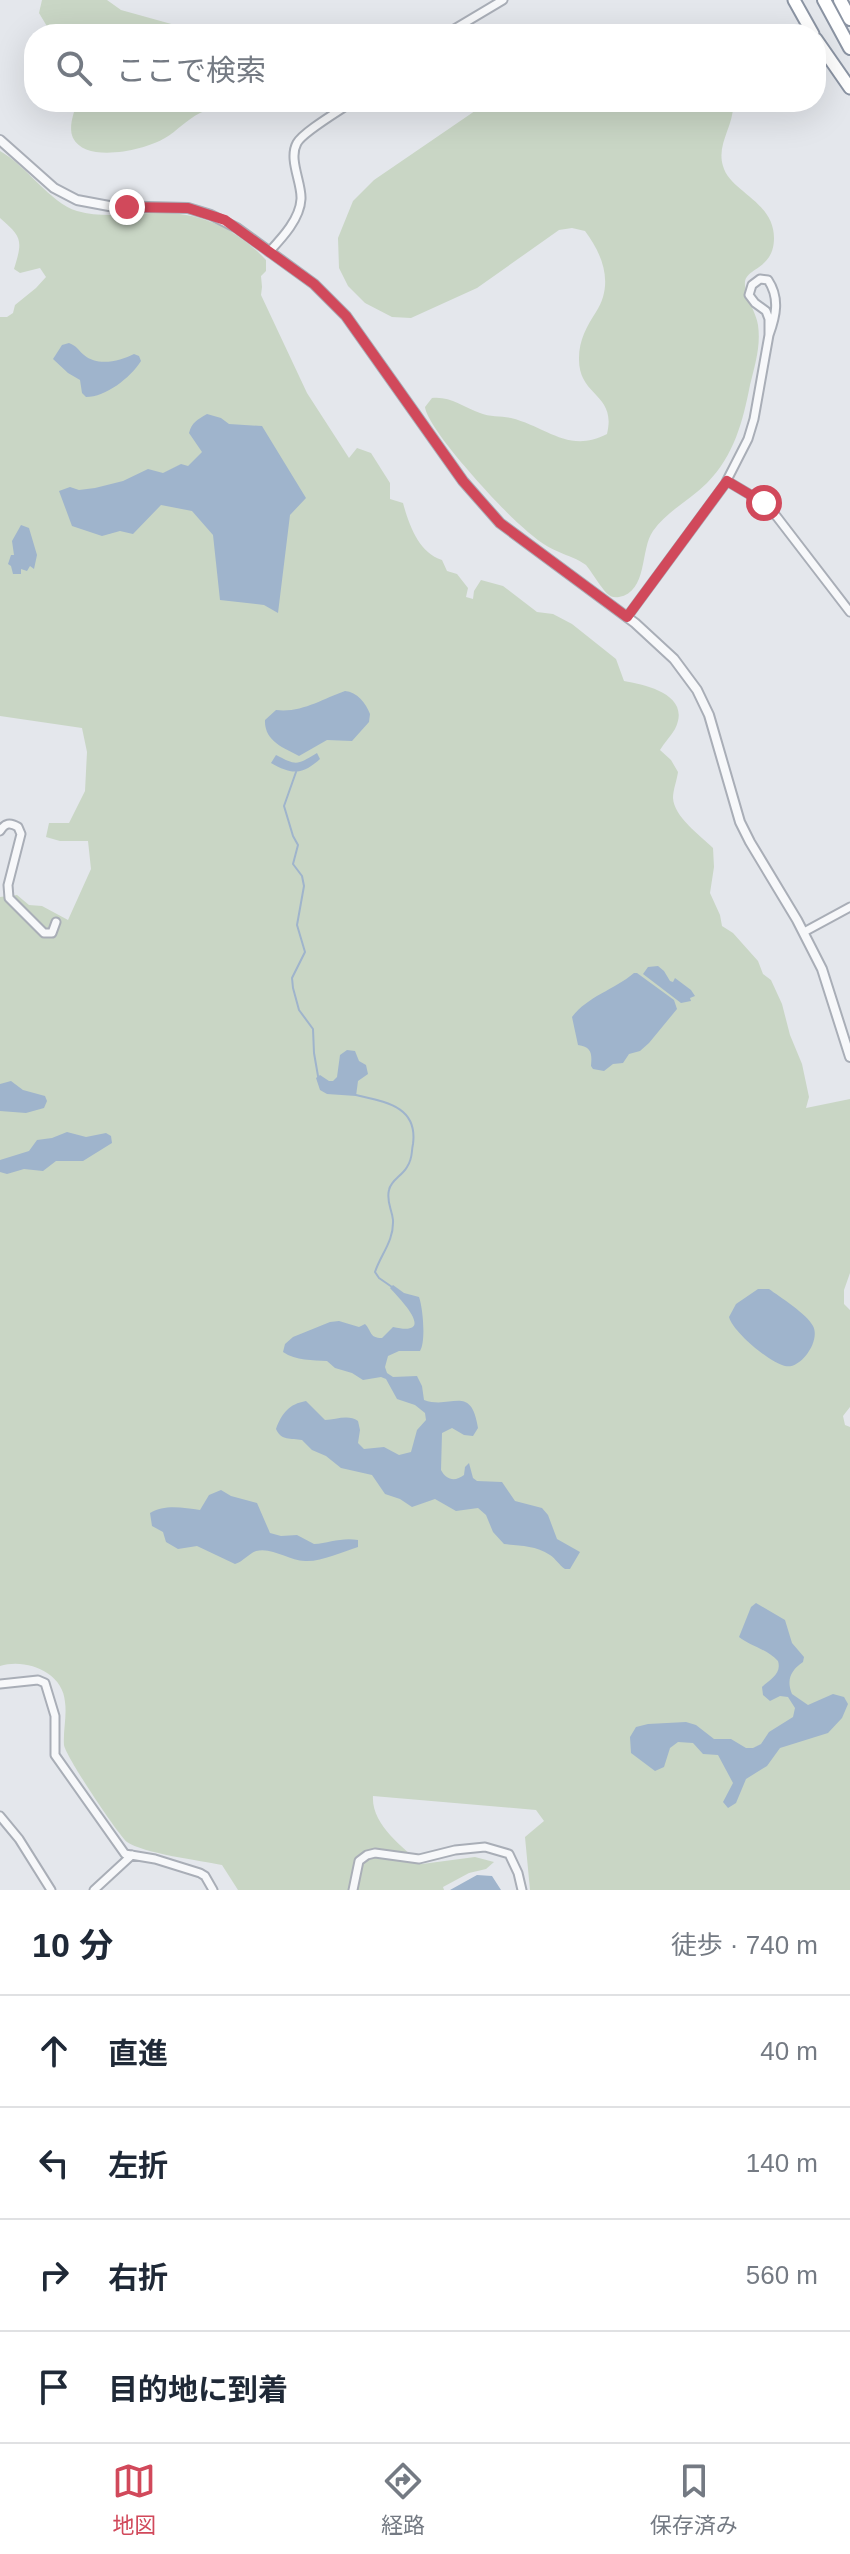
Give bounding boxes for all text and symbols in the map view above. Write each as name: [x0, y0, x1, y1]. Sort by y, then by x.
search box: [24, 24, 826, 112]
icon: search: [52, 46, 96, 90]
text: ここで検索: [116, 54, 266, 87]
route end: [109, 189, 145, 225]
route start: [746, 485, 782, 521]
text: 10 分: [32, 1926, 113, 1964]
text: 徒歩 · 740 m: [671, 1930, 818, 1960]
icon: ahead: [32, 2029, 76, 2073]
text: 40 m: [760, 2036, 818, 2066]
text: 直進: [108, 2037, 168, 2070]
icon: left: [32, 2141, 76, 2185]
text: 140 m: [746, 2148, 818, 2178]
text: 左折: [108, 2149, 168, 2182]
icon: right: [32, 2253, 76, 2297]
text: 560 m: [746, 2260, 818, 2290]
text: 右折: [108, 2261, 168, 2294]
icon: arrive: [32, 2365, 76, 2409]
text: 目的地に到着: [108, 2373, 288, 2406]
tab: 地図: [112, 2459, 156, 2539]
tab: 経路: [381, 2459, 425, 2539]
tab: 保存済み: [650, 2459, 738, 2539]

